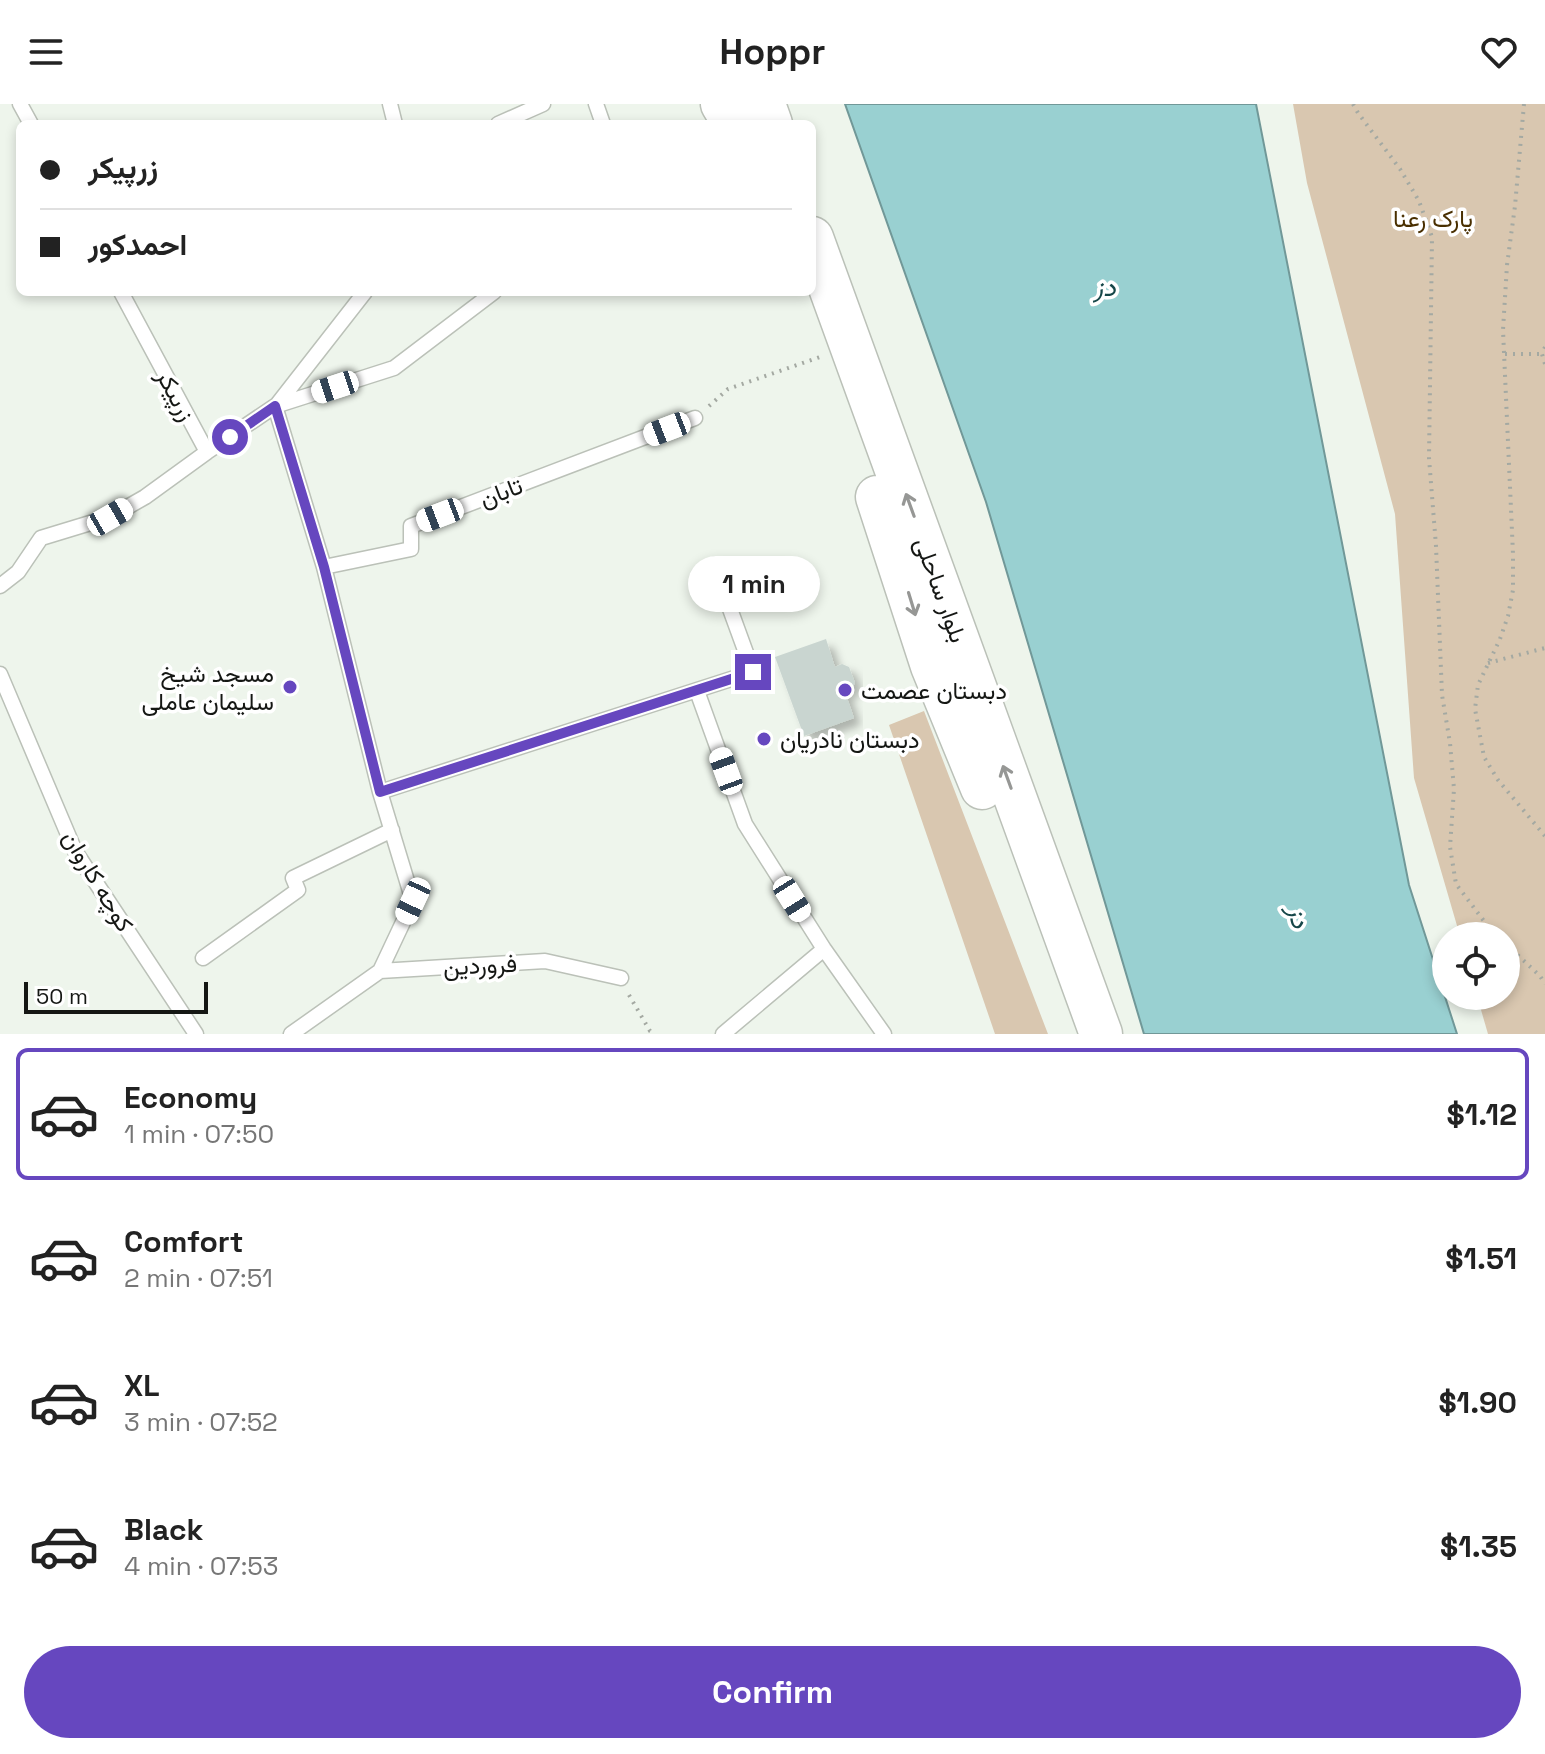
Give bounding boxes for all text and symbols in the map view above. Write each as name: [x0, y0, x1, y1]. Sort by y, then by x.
text: Hoppr: [720, 29, 825, 75]
icon: menu: [24, 30, 68, 74]
icon: heart: [1477, 30, 1521, 74]
text: زرپیکر: [88, 148, 158, 187]
park label: پارک رعنا: [1393, 203, 1473, 235]
text: احمدکور: [88, 225, 187, 264]
water label: دز: [1092, 270, 1116, 304]
street label: زرپیکر: [148, 363, 203, 427]
car: [308, 368, 362, 406]
car: [640, 409, 694, 449]
route start: [212, 419, 248, 455]
street label: تابان: [475, 470, 527, 514]
one-way arrow: [902, 493, 916, 518]
car: [83, 495, 137, 539]
car: [413, 495, 467, 535]
street label: بلوار ساحلی: [908, 533, 974, 647]
callout: 1 min: [687, 556, 819, 612]
text: 1 min: [722, 567, 786, 601]
one-way arrow: [906, 591, 920, 616]
route end: [735, 654, 771, 690]
place label: مسجد شیخ سلیمان عاملی: [141, 658, 274, 717]
place label: دبستان عصمت: [861, 675, 1007, 706]
marker: مسجد شیخ سلیمان عاملی: [281, 678, 299, 696]
marker: دبستان عصمت: [836, 681, 854, 699]
place label: دبستان نادریان: [780, 724, 920, 755]
marker: دبستان نادریان: [755, 730, 773, 748]
car: [707, 744, 745, 798]
one-way arrow: [999, 765, 1013, 789]
street label: کوچه کاروان: [55, 824, 140, 938]
car: [769, 872, 815, 926]
car: [392, 874, 434, 928]
water label: دز: [1280, 901, 1318, 932]
map controls: [1432, 922, 1520, 1010]
button: locate: [1432, 922, 1520, 1010]
street label: فروردین: [442, 948, 518, 982]
scale bar: [24, 978, 208, 1014]
text: 50 m: [36, 982, 88, 1010]
icon: car: [28, 1078, 100, 1150]
text: Economy: [124, 1078, 257, 1117]
text: $1.12: [1447, 1095, 1517, 1134]
text: 1 min · 07:50: [124, 1117, 274, 1151]
icon: car: [28, 1222, 100, 1294]
text: Comfort: [124, 1222, 243, 1261]
text: $1.51: [1445, 1239, 1517, 1278]
text: 2 min · 07:51: [124, 1261, 273, 1295]
icon: car: [28, 1366, 100, 1438]
text: XL: [124, 1366, 160, 1405]
text: $1.90: [1438, 1383, 1517, 1422]
text: 3 min · 07:52: [124, 1405, 278, 1439]
icon: car: [28, 1510, 100, 1582]
text: Black: [124, 1510, 203, 1549]
text: $1.35: [1440, 1527, 1517, 1566]
text: 4 min · 07:53: [124, 1549, 279, 1583]
button: Confirm: [24, 1646, 1521, 1738]

